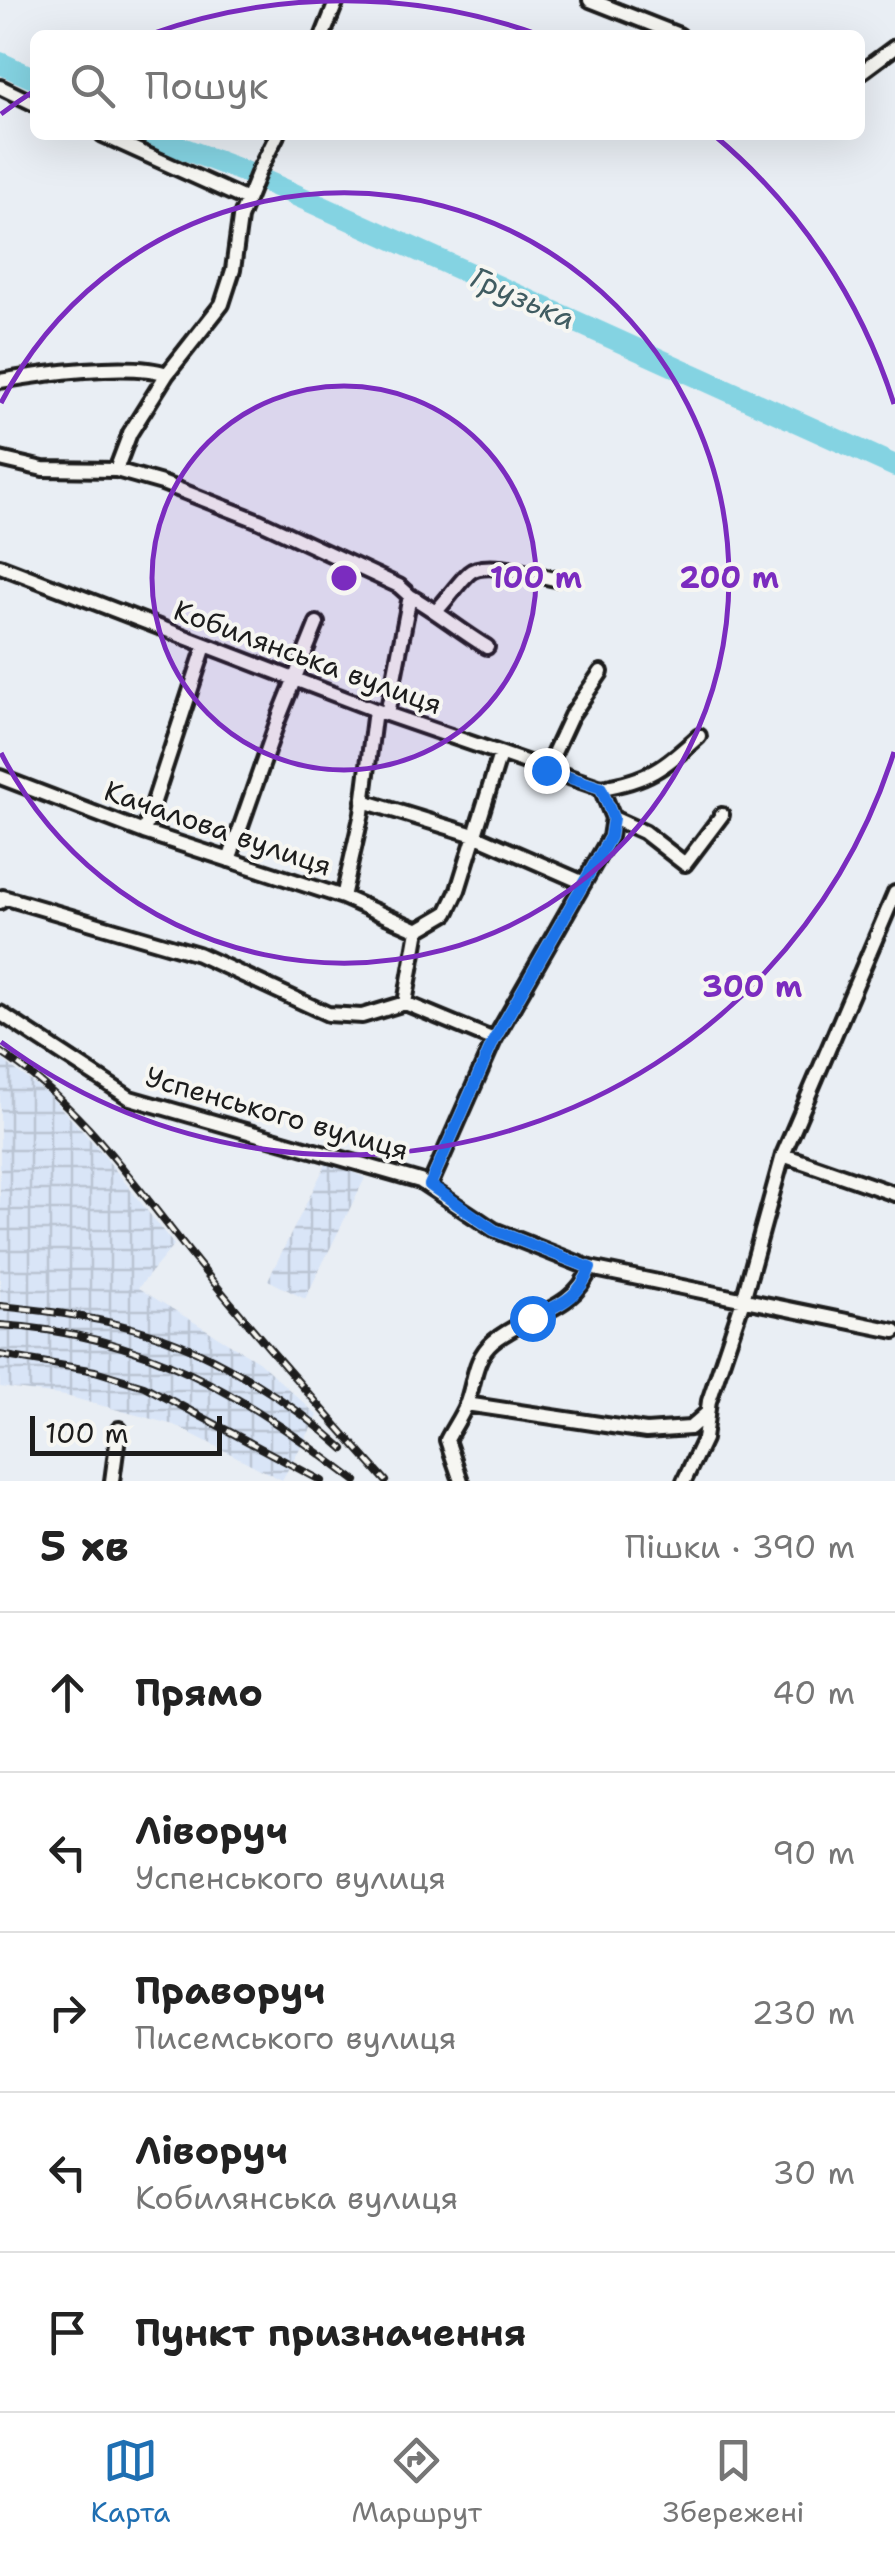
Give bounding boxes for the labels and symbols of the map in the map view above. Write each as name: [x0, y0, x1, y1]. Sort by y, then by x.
water label: Грузька: [464, 257, 582, 339]
text: 100 m: [490, 557, 582, 598]
text: 200 m: [679, 557, 779, 598]
centre of rings: [326, 560, 362, 596]
street label: Кобилянська вулиця: [169, 591, 447, 723]
route end: [524, 748, 570, 794]
street label: Качалова вулиця: [99, 771, 337, 885]
text: 300 m: [702, 966, 802, 1007]
street label: Успенського вулиця: [141, 1057, 413, 1169]
route start: [510, 1296, 556, 1342]
scale bar: [30, 1411, 222, 1456]

